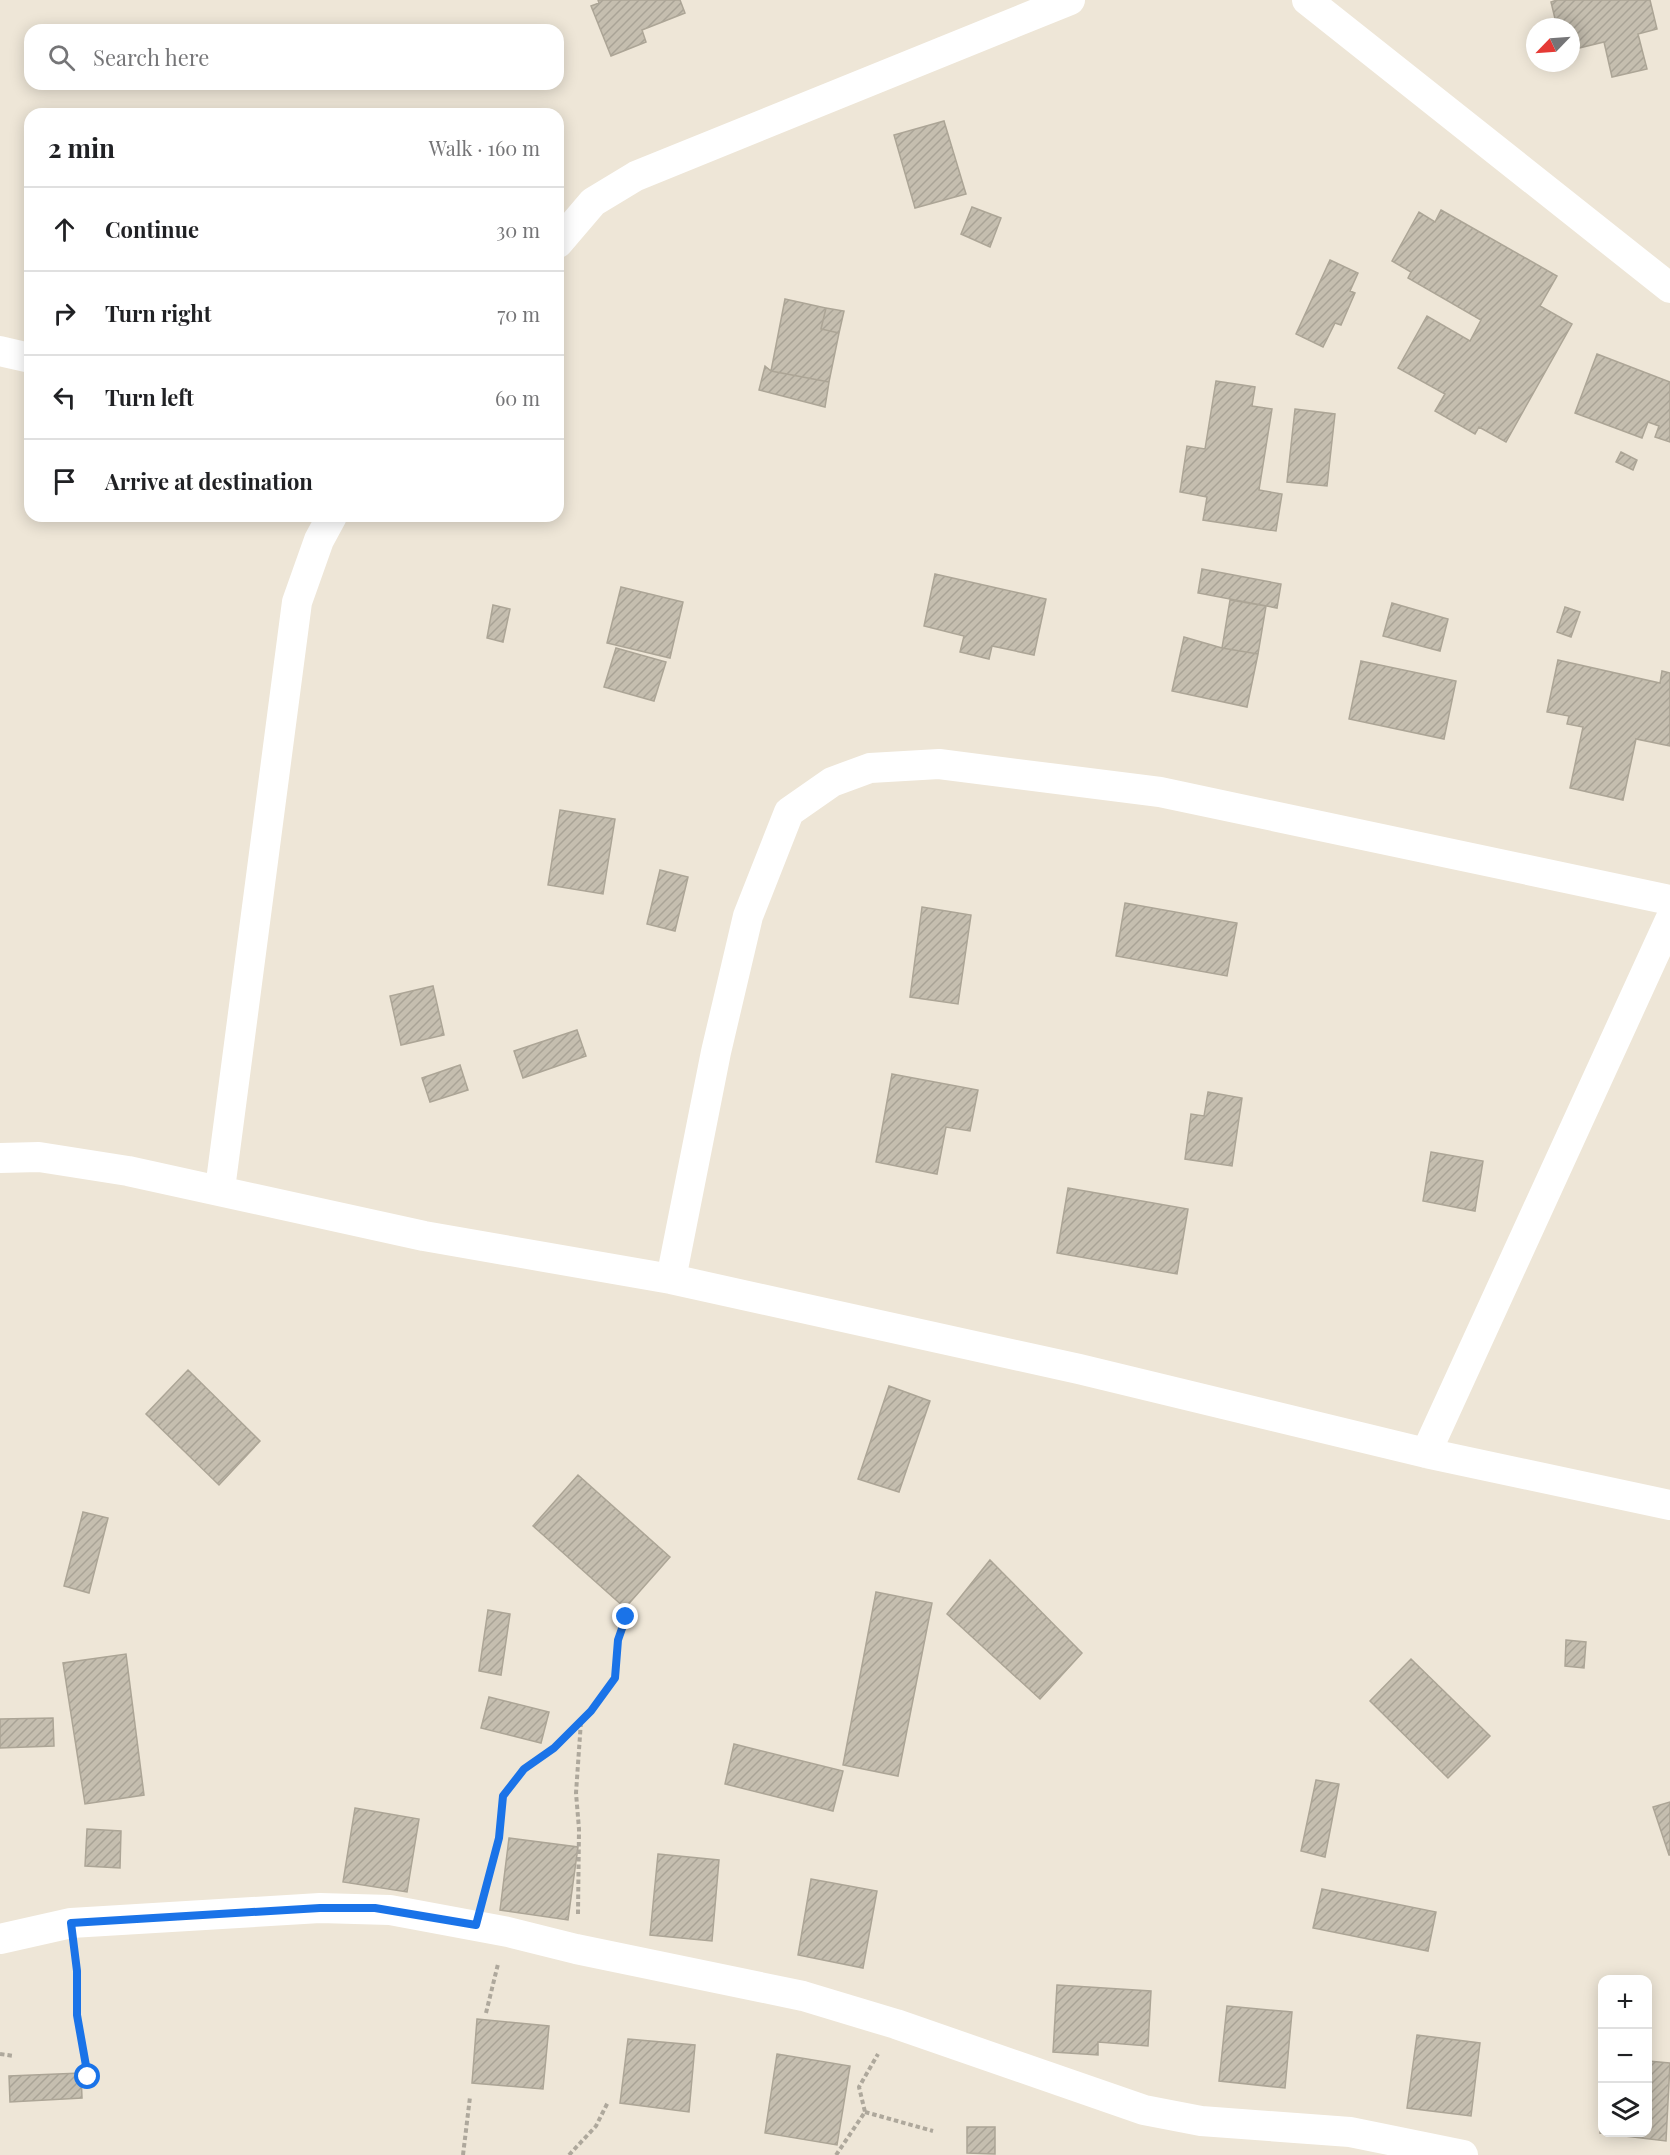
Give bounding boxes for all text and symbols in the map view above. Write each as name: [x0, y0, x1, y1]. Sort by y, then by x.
north arrow: [1526, 18, 1580, 72]
search box: [24, 24, 564, 90]
icon: search: [45, 41, 78, 74]
text: Search here: [93, 42, 209, 72]
text: 2 min: [48, 130, 115, 165]
text: Walk · 160 m: [429, 134, 540, 161]
icon: ahead: [48, 213, 81, 246]
text: Continue: [105, 214, 199, 244]
text: 30 m: [496, 216, 540, 243]
icon: right: [48, 297, 81, 330]
text: Turn right: [105, 298, 211, 328]
text: 70 m: [497, 300, 540, 327]
icon: left: [48, 381, 81, 414]
text: Turn left: [105, 382, 194, 412]
text: 60 m: [495, 384, 540, 411]
icon: arrive: [48, 465, 81, 498]
text: Arrive at destination: [105, 466, 313, 496]
route end: [612, 1603, 638, 1629]
map controls: [1598, 1975, 1652, 2137]
button: +: [1598, 1975, 1652, 2029]
button: −: [1598, 2029, 1652, 2083]
route start: [74, 2063, 100, 2089]
button: layers: [1598, 2083, 1652, 2137]

